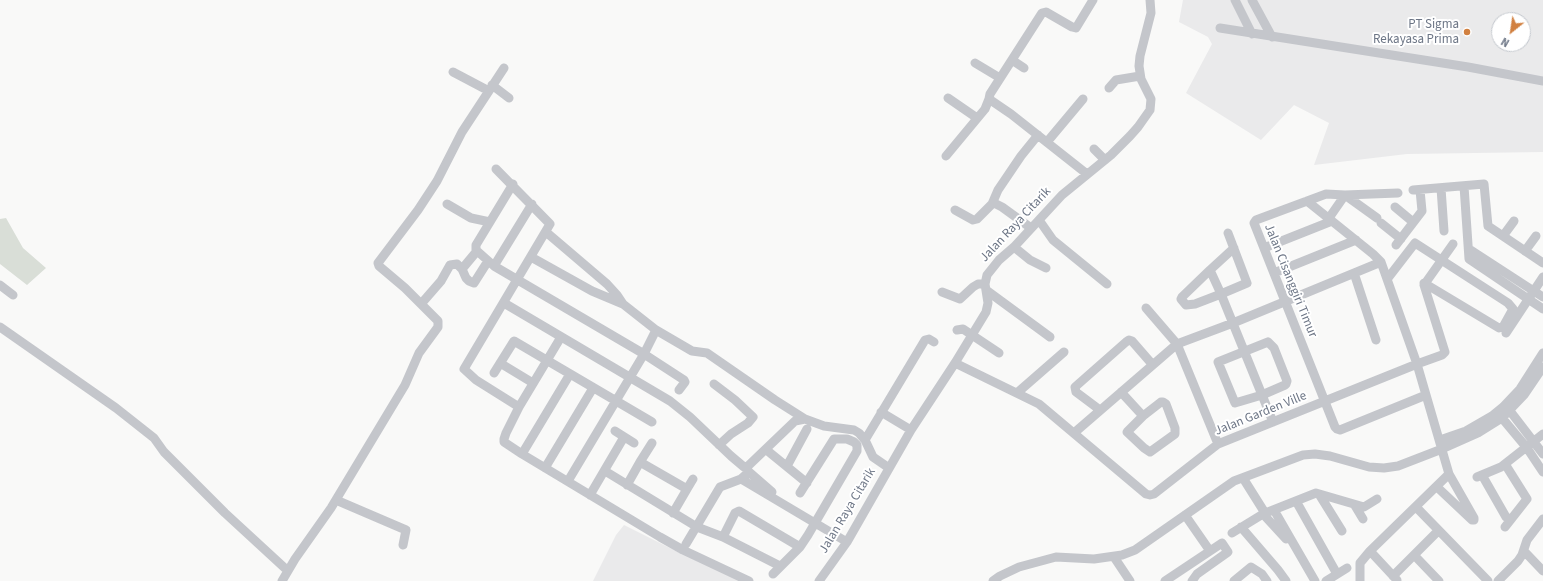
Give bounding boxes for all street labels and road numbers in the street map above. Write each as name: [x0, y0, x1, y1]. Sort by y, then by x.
street label: Jalan Raya Citarik: [977, 184, 1055, 266]
street label: Jalan Cisanggiri Timur: [1260, 222, 1320, 340]
street label: Jalan Garden Ville: [1213, 388, 1309, 440]
street label: Jalan Raya Citarik: [816, 466, 880, 556]

